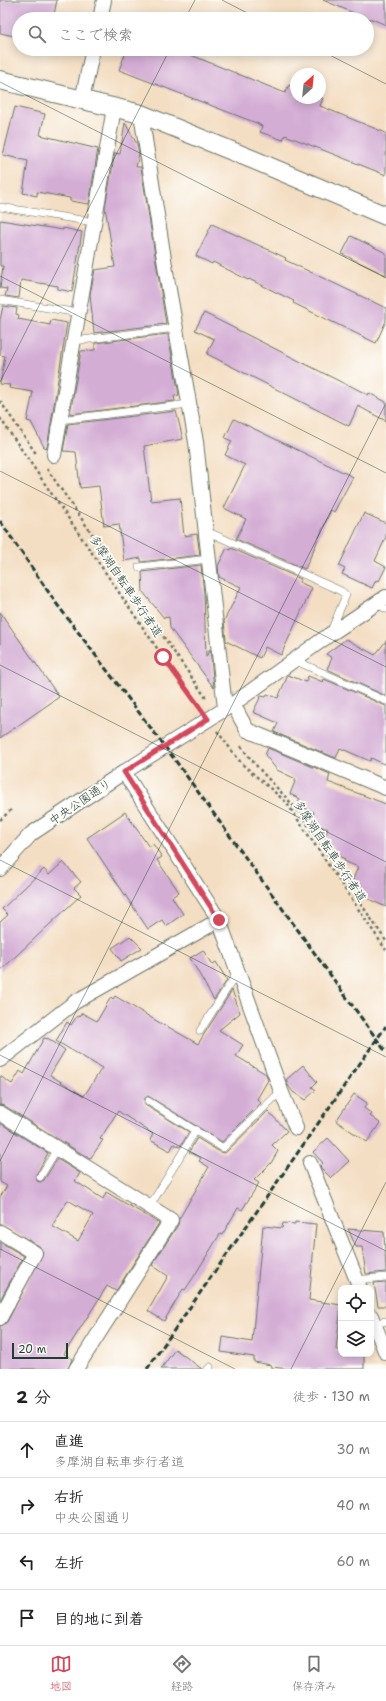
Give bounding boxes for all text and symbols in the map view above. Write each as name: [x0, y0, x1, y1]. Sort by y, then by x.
search box: [12, 12, 374, 56]
icon: search: [26, 23, 48, 45]
text: ここで検索: [58, 25, 133, 45]
north arrow: [290, 68, 326, 104]
street label: 多摩湖自転車歩行者道: [86, 532, 166, 640]
route start: [154, 648, 172, 666]
street label: 中央公園通り: [46, 775, 114, 829]
street label: 多摩湖自転車歩行者道: [290, 797, 370, 905]
route end: [210, 911, 228, 929]
map controls: [338, 1285, 374, 1357]
button: locate: [338, 1285, 374, 1321]
button: layers: [338, 1321, 374, 1357]
scale bar: [12, 1341, 68, 1360]
text: 20 m: [18, 1342, 46, 1357]
text: 2 分: [16, 1386, 51, 1408]
text: 徒歩 · 130 m: [293, 1388, 370, 1405]
text: 直進: [54, 1431, 84, 1451]
icon: ahead: [16, 1439, 38, 1461]
text: 30 m: [336, 1441, 370, 1458]
text: 多摩湖自転車歩行者道: [54, 1453, 184, 1470]
text: 右折: [54, 1487, 84, 1507]
icon: right: [16, 1495, 38, 1517]
text: 40 m: [336, 1497, 370, 1514]
text: 中央公園通り: [54, 1509, 132, 1526]
icon: left: [16, 1551, 38, 1573]
text: 左折: [54, 1553, 84, 1573]
text: 60 m: [337, 1553, 370, 1570]
icon: arrive: [16, 1607, 38, 1629]
text: 目的地に到着: [54, 1609, 144, 1629]
tab: 地図: [50, 1653, 72, 1694]
tab: 経路: [171, 1653, 193, 1694]
tab: 保存済み: [292, 1653, 336, 1694]

